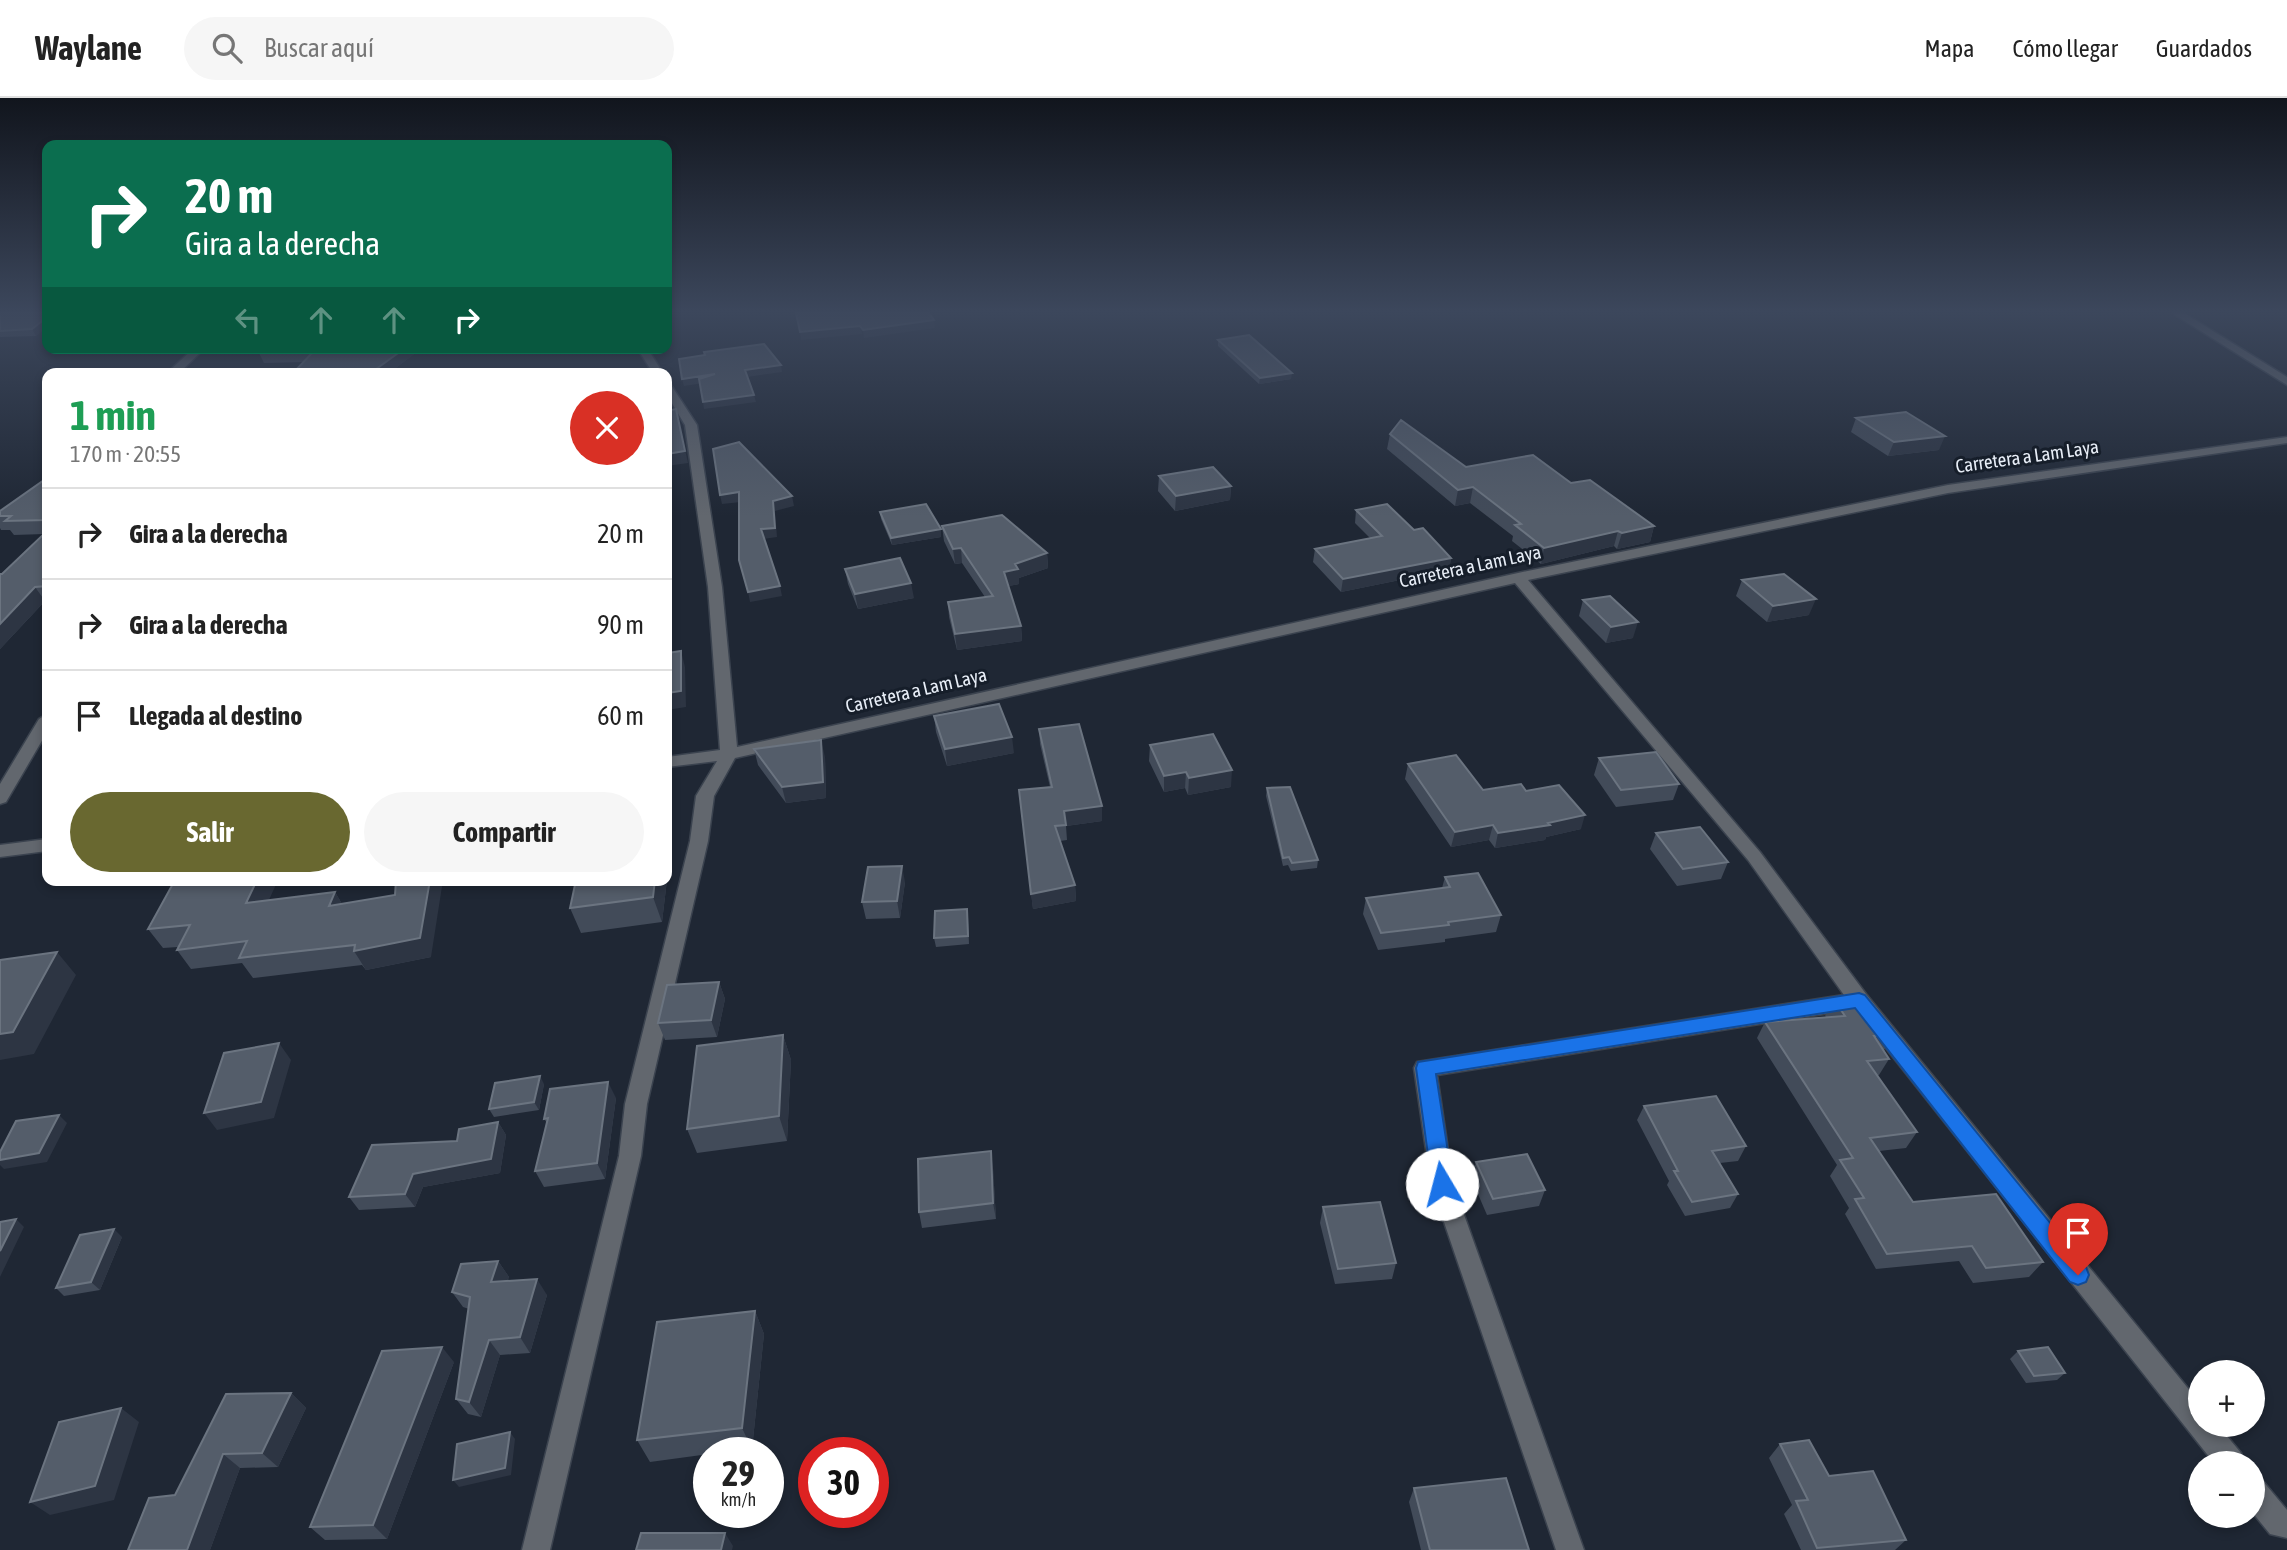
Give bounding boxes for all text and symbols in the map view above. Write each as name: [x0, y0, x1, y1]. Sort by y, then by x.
search box: [184, 17, 674, 80]
text: Waylane: [35, 29, 142, 67]
icon: search: [208, 29, 246, 67]
text: Buscar aquí: [264, 33, 374, 63]
text: Mapa: [1925, 35, 1974, 62]
text: Cómo llegar: [2012, 35, 2118, 62]
text: Guardados: [2156, 35, 2252, 62]
text: 20 m: [185, 167, 273, 223]
icon: right: [70, 168, 161, 259]
text: Gira a la derecha: [185, 225, 380, 262]
icon: left: [229, 301, 267, 339]
icon: ahead: [302, 301, 340, 339]
icon: ahead: [375, 301, 413, 339]
icon: right: [448, 301, 486, 339]
text: 1 min: [70, 391, 156, 439]
button: close: [570, 391, 644, 465]
street label: Carretera a Lam Laya: [1954, 435, 2100, 477]
text: 170 m · 20:55: [70, 441, 181, 467]
icon: right: [70, 515, 108, 553]
text: Gira a la derecha: [129, 519, 288, 549]
text: 20 m: [597, 519, 644, 549]
street label: Carretera a Lam Laya: [1397, 540, 1543, 592]
icon: right: [70, 606, 108, 644]
text: Gira a la derecha: [129, 610, 288, 640]
text: 90 m: [597, 610, 644, 640]
street label: Carretera a Lam Laya: [843, 663, 989, 717]
icon: arrive: [70, 697, 108, 735]
text: Llegada al destino: [129, 701, 302, 731]
text: 60 m: [597, 701, 644, 731]
button: Salir: [70, 792, 350, 872]
button: Compartir: [364, 792, 644, 872]
position arrow: [1405, 1147, 1479, 1221]
pin: [2048, 1203, 2108, 1275]
icon: arrive: [2059, 1214, 2097, 1252]
map controls: [2188, 1360, 2265, 1528]
button: +: [2188, 1360, 2265, 1437]
speed limit sign: 30: [798, 1437, 889, 1528]
button: −: [2188, 1451, 2265, 1528]
text: 29: [722, 1453, 755, 1493]
text: km/h: [721, 1489, 756, 1510]

